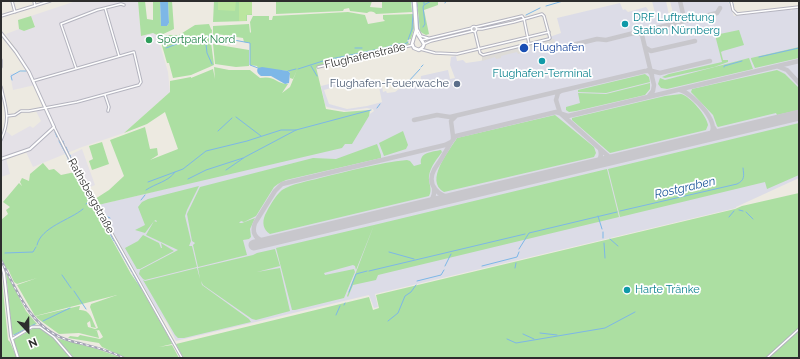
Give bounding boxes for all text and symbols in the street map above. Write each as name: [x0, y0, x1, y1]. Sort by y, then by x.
place label: DRF Luftrettung Station Nürnberg: [633, 11, 720, 37]
marker: DRF Luftrettung Station Nürnberg: [620, 19, 630, 29]
place label: Sportpark Nord: [157, 33, 235, 47]
marker: Sportpark Nord: [144, 35, 154, 45]
street label: Flughafenstraße: [323, 40, 407, 72]
place label: Flughafen: [533, 41, 584, 55]
marker: Flughafen: [518, 42, 530, 54]
marker: Flughafen-Terminal: [537, 56, 547, 66]
place label: Flughafen-Terminal: [492, 67, 592, 81]
place label: Flughafen-Feuerwache: [330, 77, 449, 91]
marker: Flughafen-Feuerwache: [452, 79, 462, 89]
street label: Rathsbergstraße: [65, 156, 117, 236]
water label: Rostgraben: [653, 174, 717, 202]
place label: Harte Tränke: [635, 283, 700, 297]
marker: Harte Tränke: [622, 285, 632, 295]
north arrow: [8, 311, 48, 351]
text: N: [26, 335, 39, 350]

